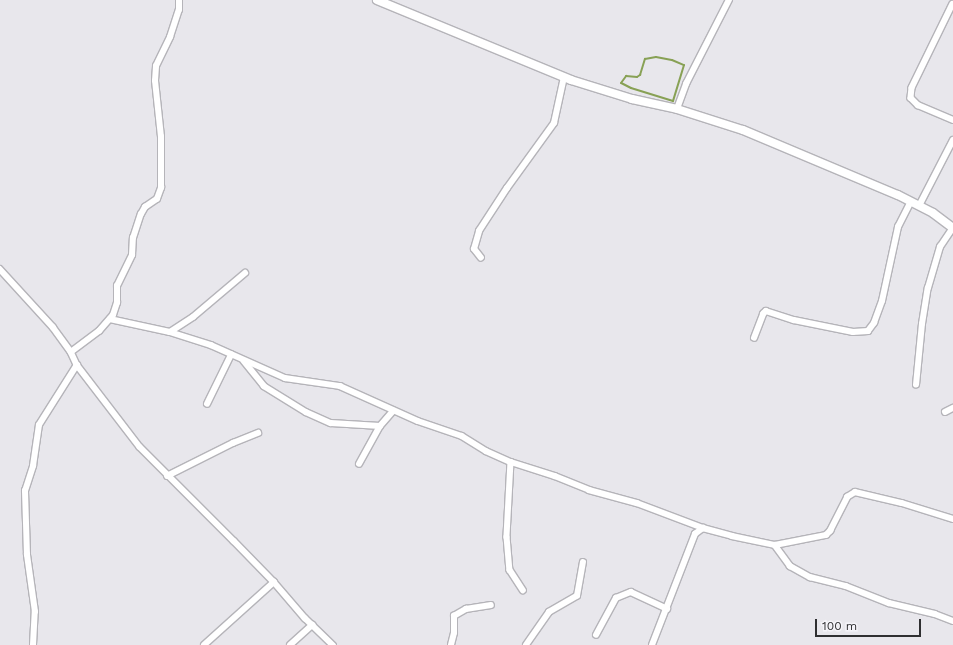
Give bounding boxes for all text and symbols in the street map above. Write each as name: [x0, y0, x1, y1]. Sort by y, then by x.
scale bar: [817, 611, 923, 637]
text: 100 m: [822, 619, 857, 633]

